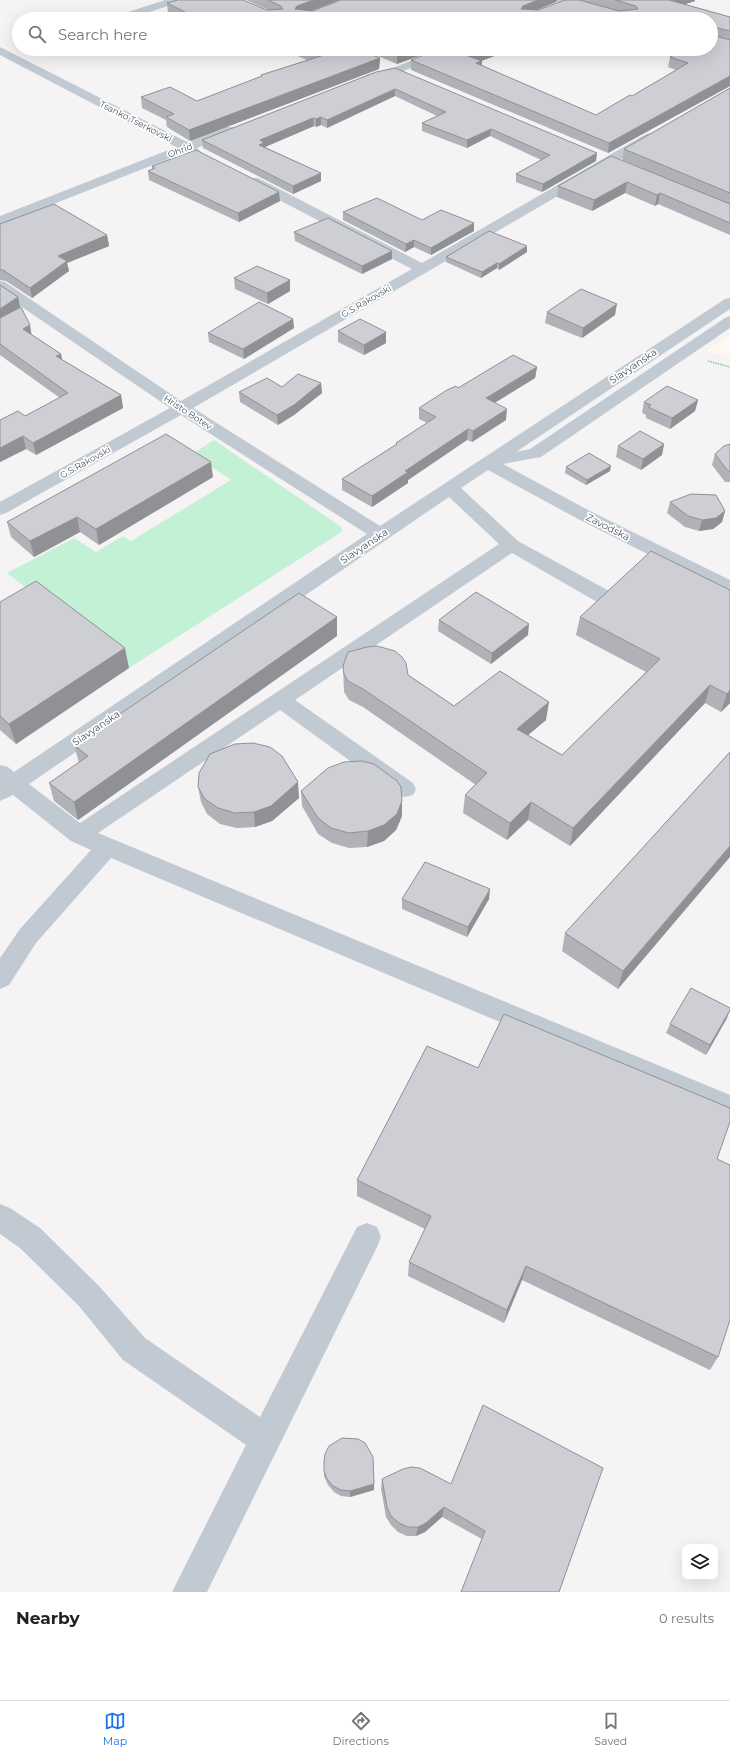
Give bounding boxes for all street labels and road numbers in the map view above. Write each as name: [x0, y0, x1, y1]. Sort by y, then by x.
street label: Tsanko Tserkovski: [98, 98, 174, 144]
street label: Ohrid: [166, 140, 194, 160]
street label: G.S.Rakovski: [339, 282, 393, 320]
street label: Slavyanska: [607, 345, 659, 387]
street label: Hristo Botev: [162, 392, 214, 432]
street label: G.S.Rakovski: [58, 444, 112, 480]
street label: Zavodska: [584, 510, 632, 544]
street label: Slavyanska: [338, 525, 390, 567]
street label: Slavyanska: [70, 707, 122, 749]

